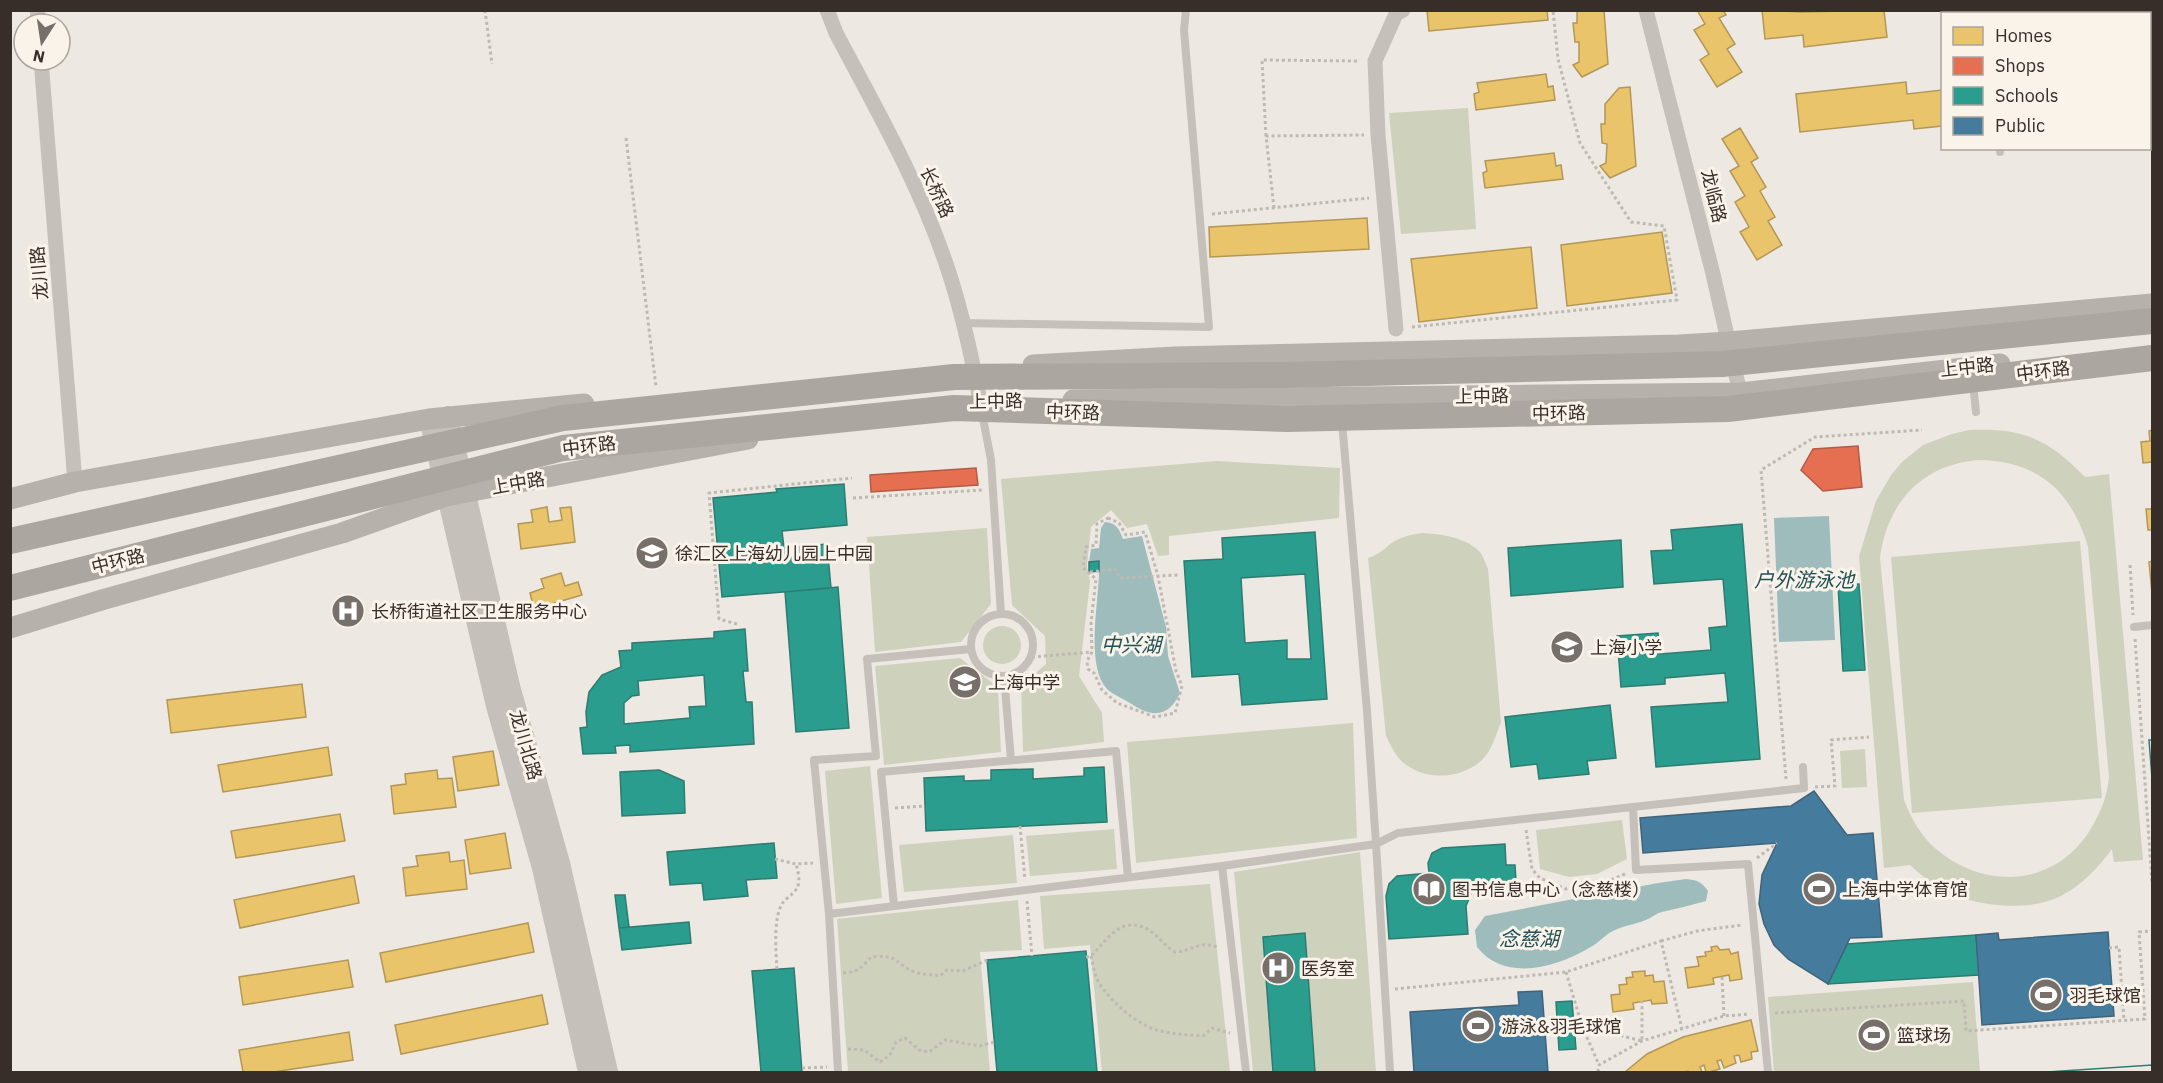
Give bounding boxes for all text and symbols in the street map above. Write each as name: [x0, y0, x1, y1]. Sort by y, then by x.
north arrow: [12, 12, 72, 72]
legend: [1941, 12, 2151, 150]
text: Homes: [1995, 24, 2052, 47]
text: N: [31, 46, 47, 68]
text: Shops: [1995, 54, 2045, 77]
text: Schools: [1995, 84, 2059, 107]
text: Public: [1995, 114, 2045, 137]
street label: 长桥路: [915, 163, 959, 221]
street label: 龙临路: [1696, 167, 1732, 225]
street label: 龙川路: [25, 245, 53, 301]
street label: 上中路: [1939, 353, 1995, 381]
street label: 中环路: [2015, 356, 2071, 386]
street label: 上中路: [1455, 384, 1509, 408]
street label: 上中路: [969, 389, 1023, 413]
street label: 中环路: [1046, 400, 1100, 424]
street label: 中环路: [1532, 401, 1586, 425]
street label: 中环路: [561, 431, 617, 461]
street label: 上中路: [489, 467, 547, 499]
school or university icon: 徐汇区上海幼儿园上中园: [634, 535, 670, 571]
place label: 徐汇区上海幼儿园上中园: [675, 542, 873, 565]
street label: 中环路: [89, 543, 147, 579]
water label: 户外游泳池: [1754, 566, 1856, 593]
hospital icon: 长桥街道社区卫生服务中心: [330, 593, 366, 629]
place label: 长桥街道社区卫生服务中心: [371, 600, 587, 623]
school or university icon: 上海小学: [1549, 629, 1585, 665]
water label: 中兴湖: [1101, 631, 1164, 658]
place label: 上海小学: [1590, 636, 1662, 659]
school or university icon: 上海中学: [947, 664, 983, 700]
place label: 上海中学: [988, 671, 1060, 694]
street label: 龙川北路: [505, 707, 547, 783]
library icon: 图书信息中心（念慈楼）: [1411, 871, 1447, 907]
sports icon: 上海中学体育馆: [1801, 871, 1837, 907]
place label: 图书信息中心（念慈楼）: [1452, 878, 1650, 901]
place label: 上海中学体育馆: [1842, 878, 1968, 901]
water label: 念慈湖: [1499, 925, 1562, 952]
hospital icon: 医务室: [1260, 950, 1296, 986]
place label: 医务室: [1301, 957, 1355, 980]
sports icon: 羽毛球馆: [2028, 977, 2064, 1013]
place label: 羽毛球馆: [2069, 984, 2141, 1007]
sports icon: 游泳&羽毛球馆: [1460, 1008, 1496, 1044]
place label: 游泳&羽毛球馆: [1501, 1015, 1622, 1038]
sports icon: 篮球场: [1856, 1017, 1892, 1053]
place label: 篮球场: [1897, 1024, 1951, 1047]

